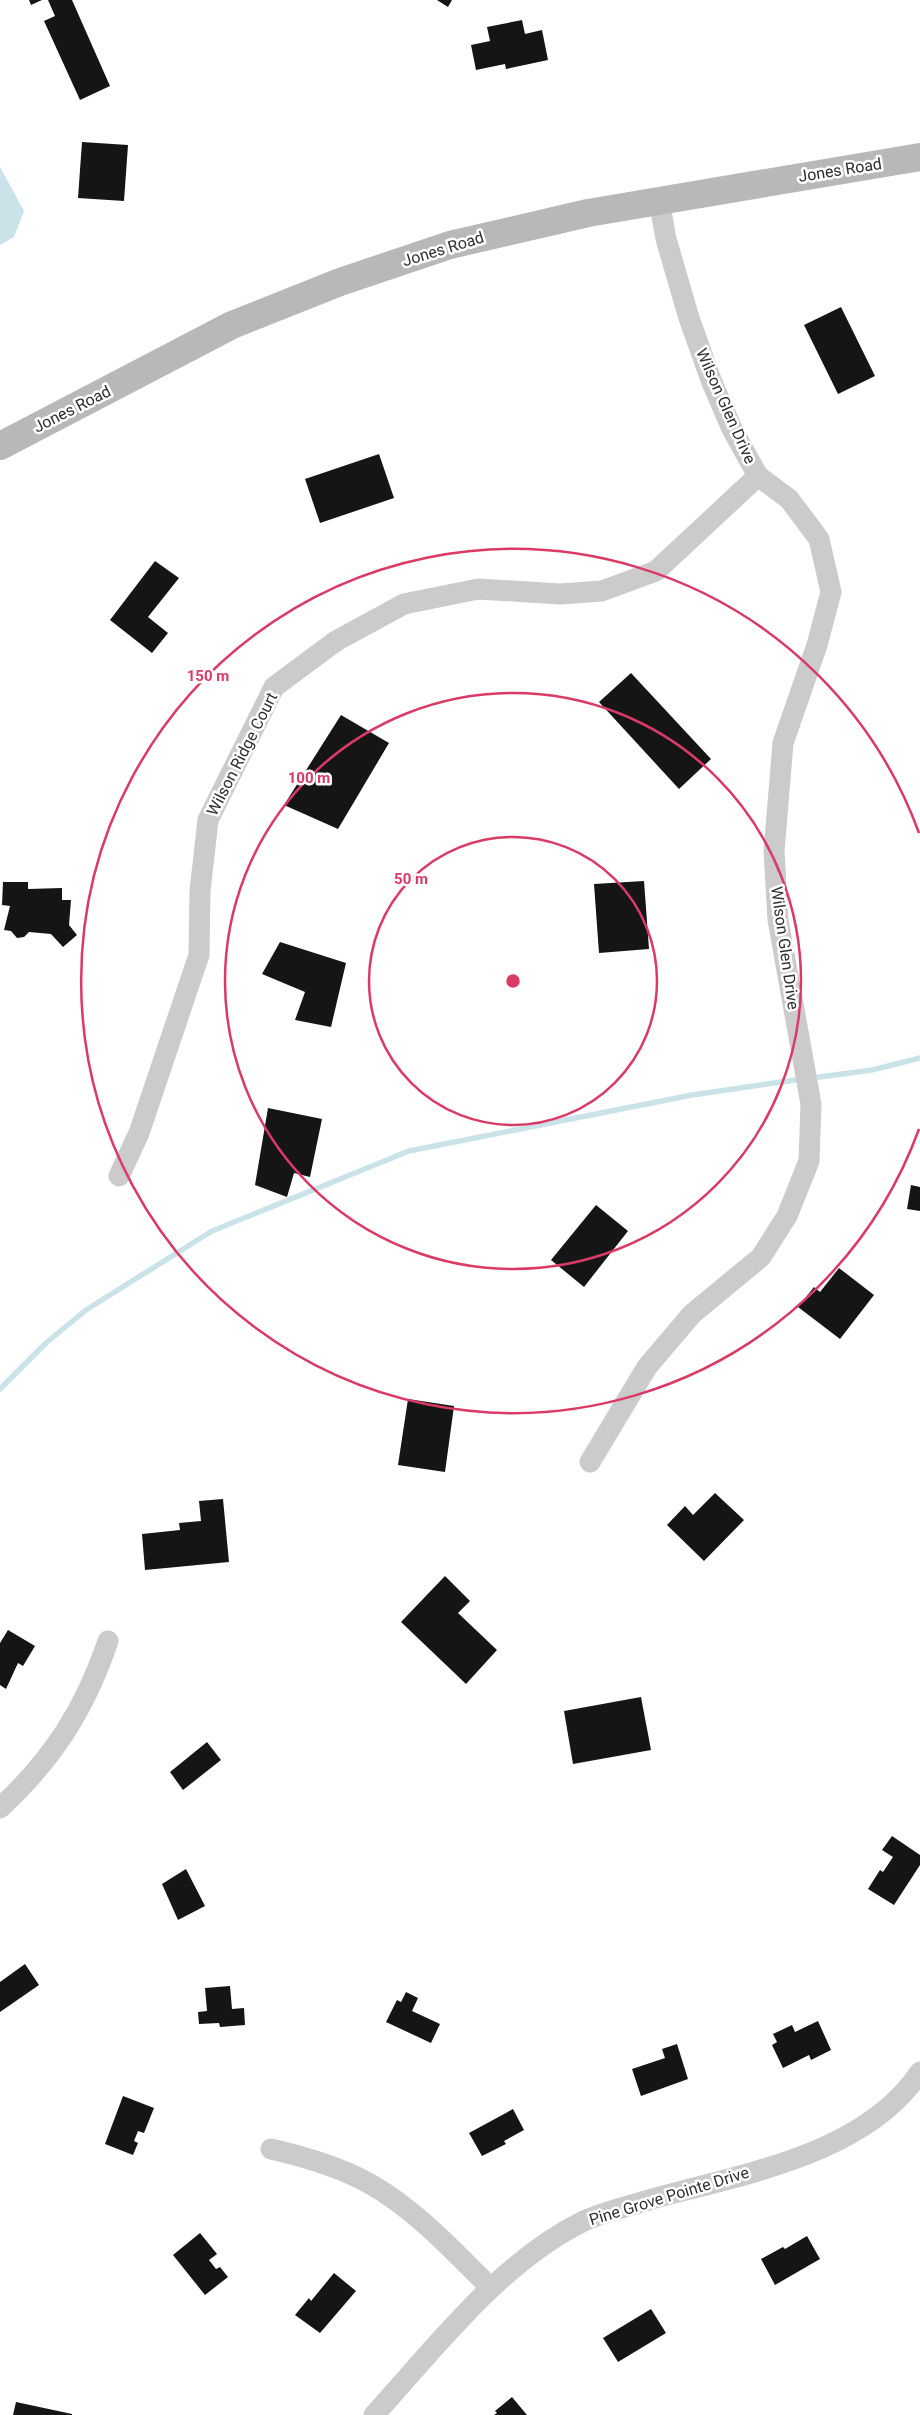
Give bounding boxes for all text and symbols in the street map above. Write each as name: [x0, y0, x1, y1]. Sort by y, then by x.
street label: Jones Road: [797, 154, 883, 186]
street label: Jones Road: [400, 228, 486, 270]
street label: Wilson Glen Drive: [692, 345, 760, 467]
street label: Jones Road: [30, 381, 114, 437]
text: 150 m: [187, 667, 229, 685]
street label: Wilson Ridge Court: [203, 689, 281, 819]
text: 100 m: [288, 769, 330, 787]
text: 50 m: [394, 870, 428, 888]
street label: Wilson Glen Drive: [767, 885, 803, 1011]
centre of rings: [504, 972, 522, 990]
street label: Pine Grove Pointe Drive: [587, 2163, 751, 2229]

